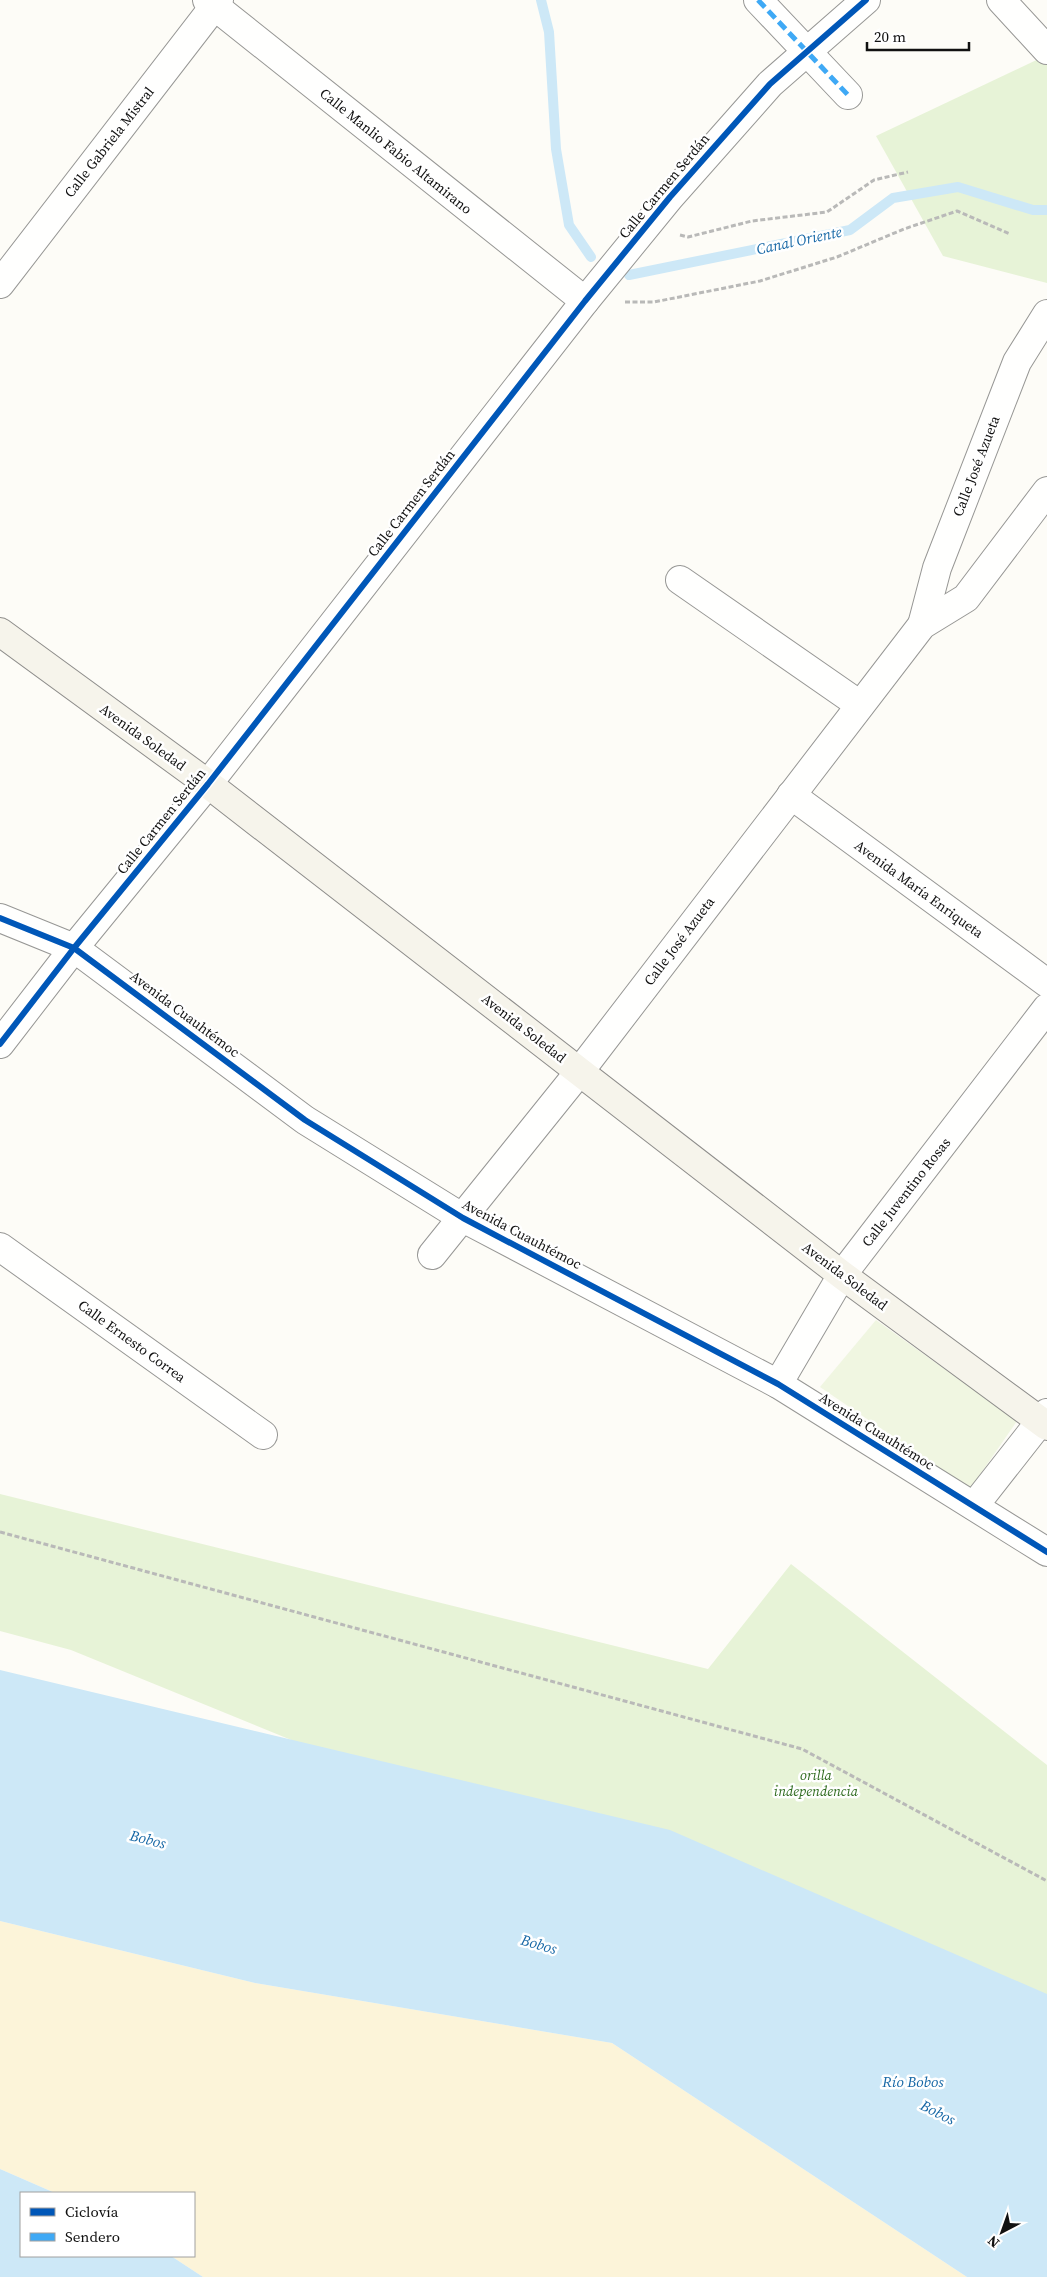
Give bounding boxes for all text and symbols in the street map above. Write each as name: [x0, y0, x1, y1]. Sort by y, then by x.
scale bar: [867, 20, 970, 52]
text: 20 m: [874, 26, 906, 47]
street label: Calle Gabriela Mistral: [59, 82, 159, 202]
street label: Calle Manlio Fabio Altamirano: [316, 83, 477, 219]
street label: Calle Carmen Serdán: [614, 129, 714, 243]
water label: Canal Oriente: [754, 221, 844, 259]
street label: Calle José Azueta: [948, 412, 1005, 519]
street label: Calle Carmen Serdán: [363, 445, 460, 561]
street label: Avenida Soledad: [96, 699, 190, 775]
street label: Calle Carmen Serdán: [112, 763, 210, 878]
street label: Avenida María Enriqueta: [851, 835, 988, 943]
street label: Calle José Azueta: [639, 892, 720, 989]
street label: Avenida Cuauhtémoc: [126, 966, 244, 1062]
street label: Avenida Soledad: [478, 989, 570, 1067]
street label: Calle Juventino Rosas: [857, 1133, 955, 1251]
street label: Avenida Cuauhtémoc: [459, 1194, 585, 1274]
street label: Avenida Soledad: [798, 1237, 892, 1315]
street label: Calle Ernesto Correa: [74, 1295, 191, 1387]
street label: Avenida Cuauhtémoc: [815, 1387, 939, 1475]
park label: orilla independencia: [774, 1765, 859, 1801]
water label: Bobos: [127, 1824, 169, 1854]
water label: Bobos: [518, 1929, 560, 1959]
water label: Río Bobos: [881, 2071, 944, 2092]
water label: Bobos: [916, 2094, 960, 2130]
legend: [20, 2192, 195, 2257]
text: Ciclovía: [65, 2201, 119, 2222]
north arrow: [977, 2207, 1027, 2257]
text: Sendero: [65, 2226, 120, 2247]
text: N: [983, 2231, 1004, 2253]

